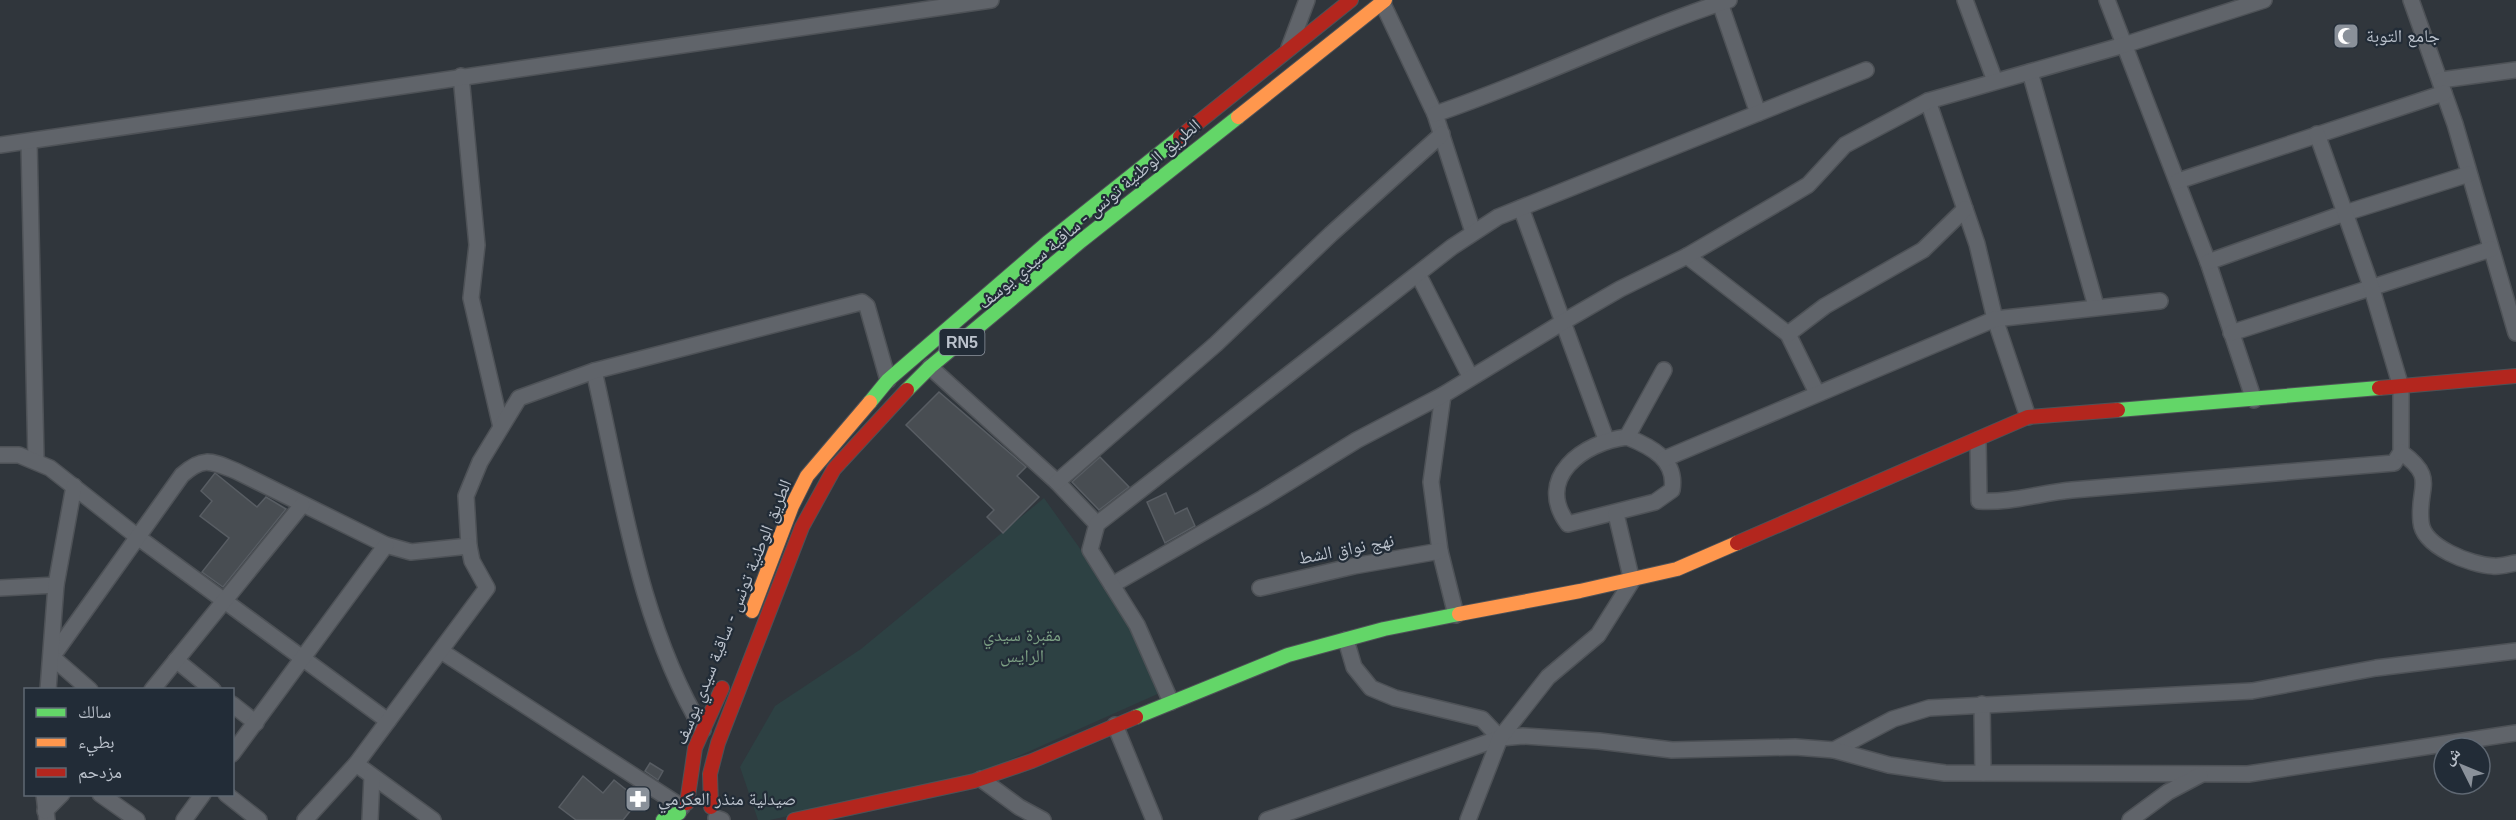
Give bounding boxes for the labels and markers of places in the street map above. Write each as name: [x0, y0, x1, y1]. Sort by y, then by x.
mosque icon: جامع التوبة: [2331, 21, 2361, 51]
place label: جامع التوبة: [2366, 26, 2440, 48]
pharmacy icon: صيدلية منذر العكرمي: [623, 784, 653, 814]
place label: صيدلية منذر العكرمي: [658, 789, 796, 814]

